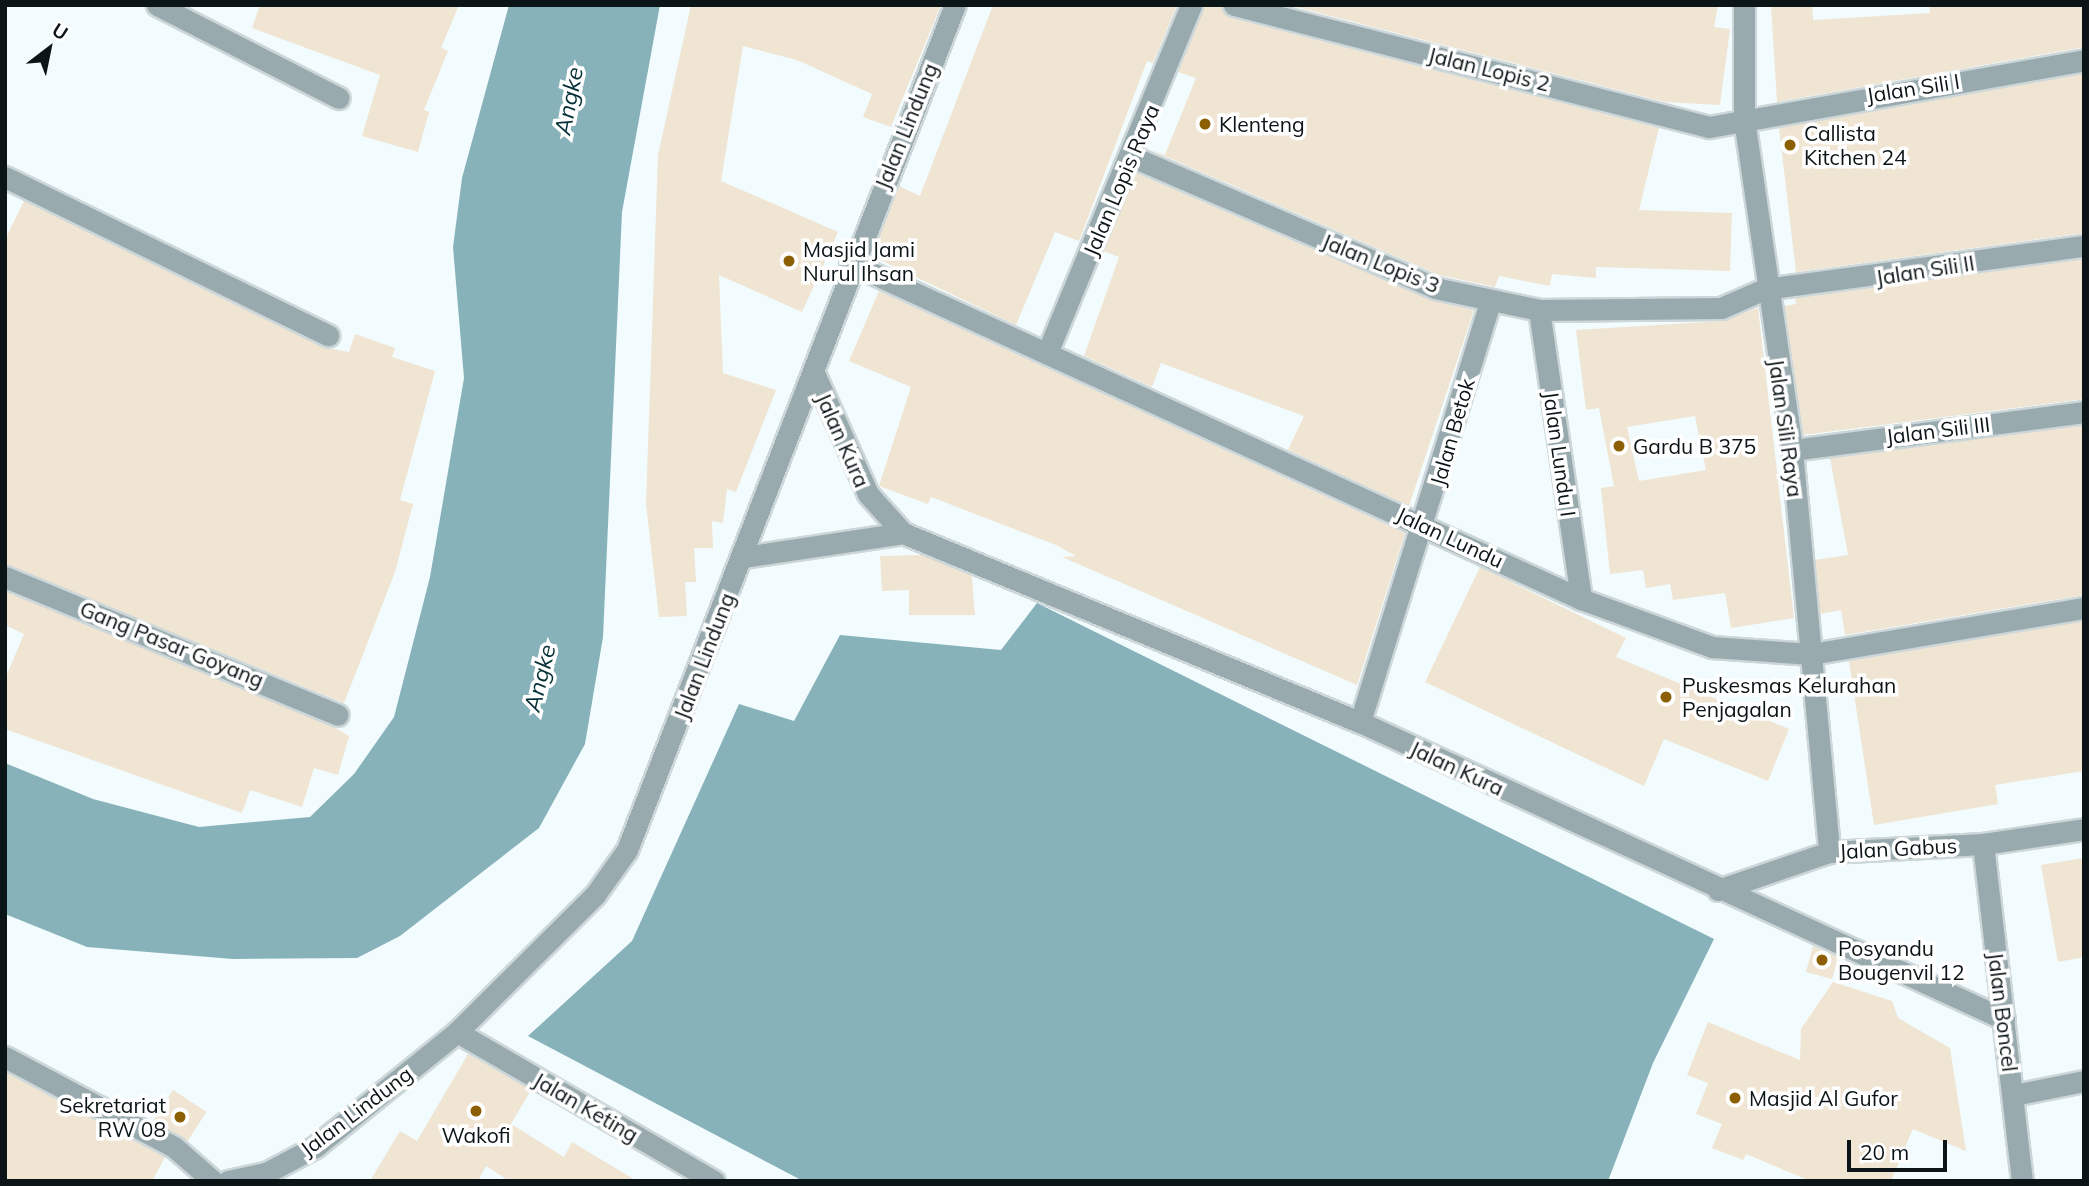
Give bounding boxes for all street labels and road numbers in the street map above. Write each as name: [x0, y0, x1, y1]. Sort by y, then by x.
street label: Jalan Lopis 2: [1426, 42, 1552, 96]
street label: Jalan Lindung: [869, 59, 943, 193]
street label: Jalan Sili I: [1865, 68, 1961, 108]
street label: Jalan Lopis Raya: [1078, 100, 1164, 260]
street label: Jalan Lopis 3: [1319, 228, 1443, 298]
street label: Jalan Sili II: [1874, 250, 1976, 290]
street label: Jalan Sili Raya: [1764, 357, 1808, 499]
street label: Jalan Betok: [1425, 375, 1479, 489]
street label: Jalan Kura: [811, 389, 875, 491]
street label: Jalan Lundu I: [1539, 390, 1581, 518]
street label: Jalan Sili III: [1884, 411, 1992, 449]
street label: Jalan Lundu: [1392, 501, 1508, 573]
street label: Jalan Lindung: [668, 589, 740, 723]
street label: Gang Pasar Goyang: [76, 596, 268, 692]
street label: Jalan Kura: [1406, 735, 1508, 801]
street label: Jalan Gabus: [1838, 832, 1958, 864]
street label: Jalan Boncel: [1983, 951, 2023, 1073]
street label: Jalan Lindung: [295, 1061, 417, 1161]
street label: Jalan Keting: [529, 1067, 643, 1147]

